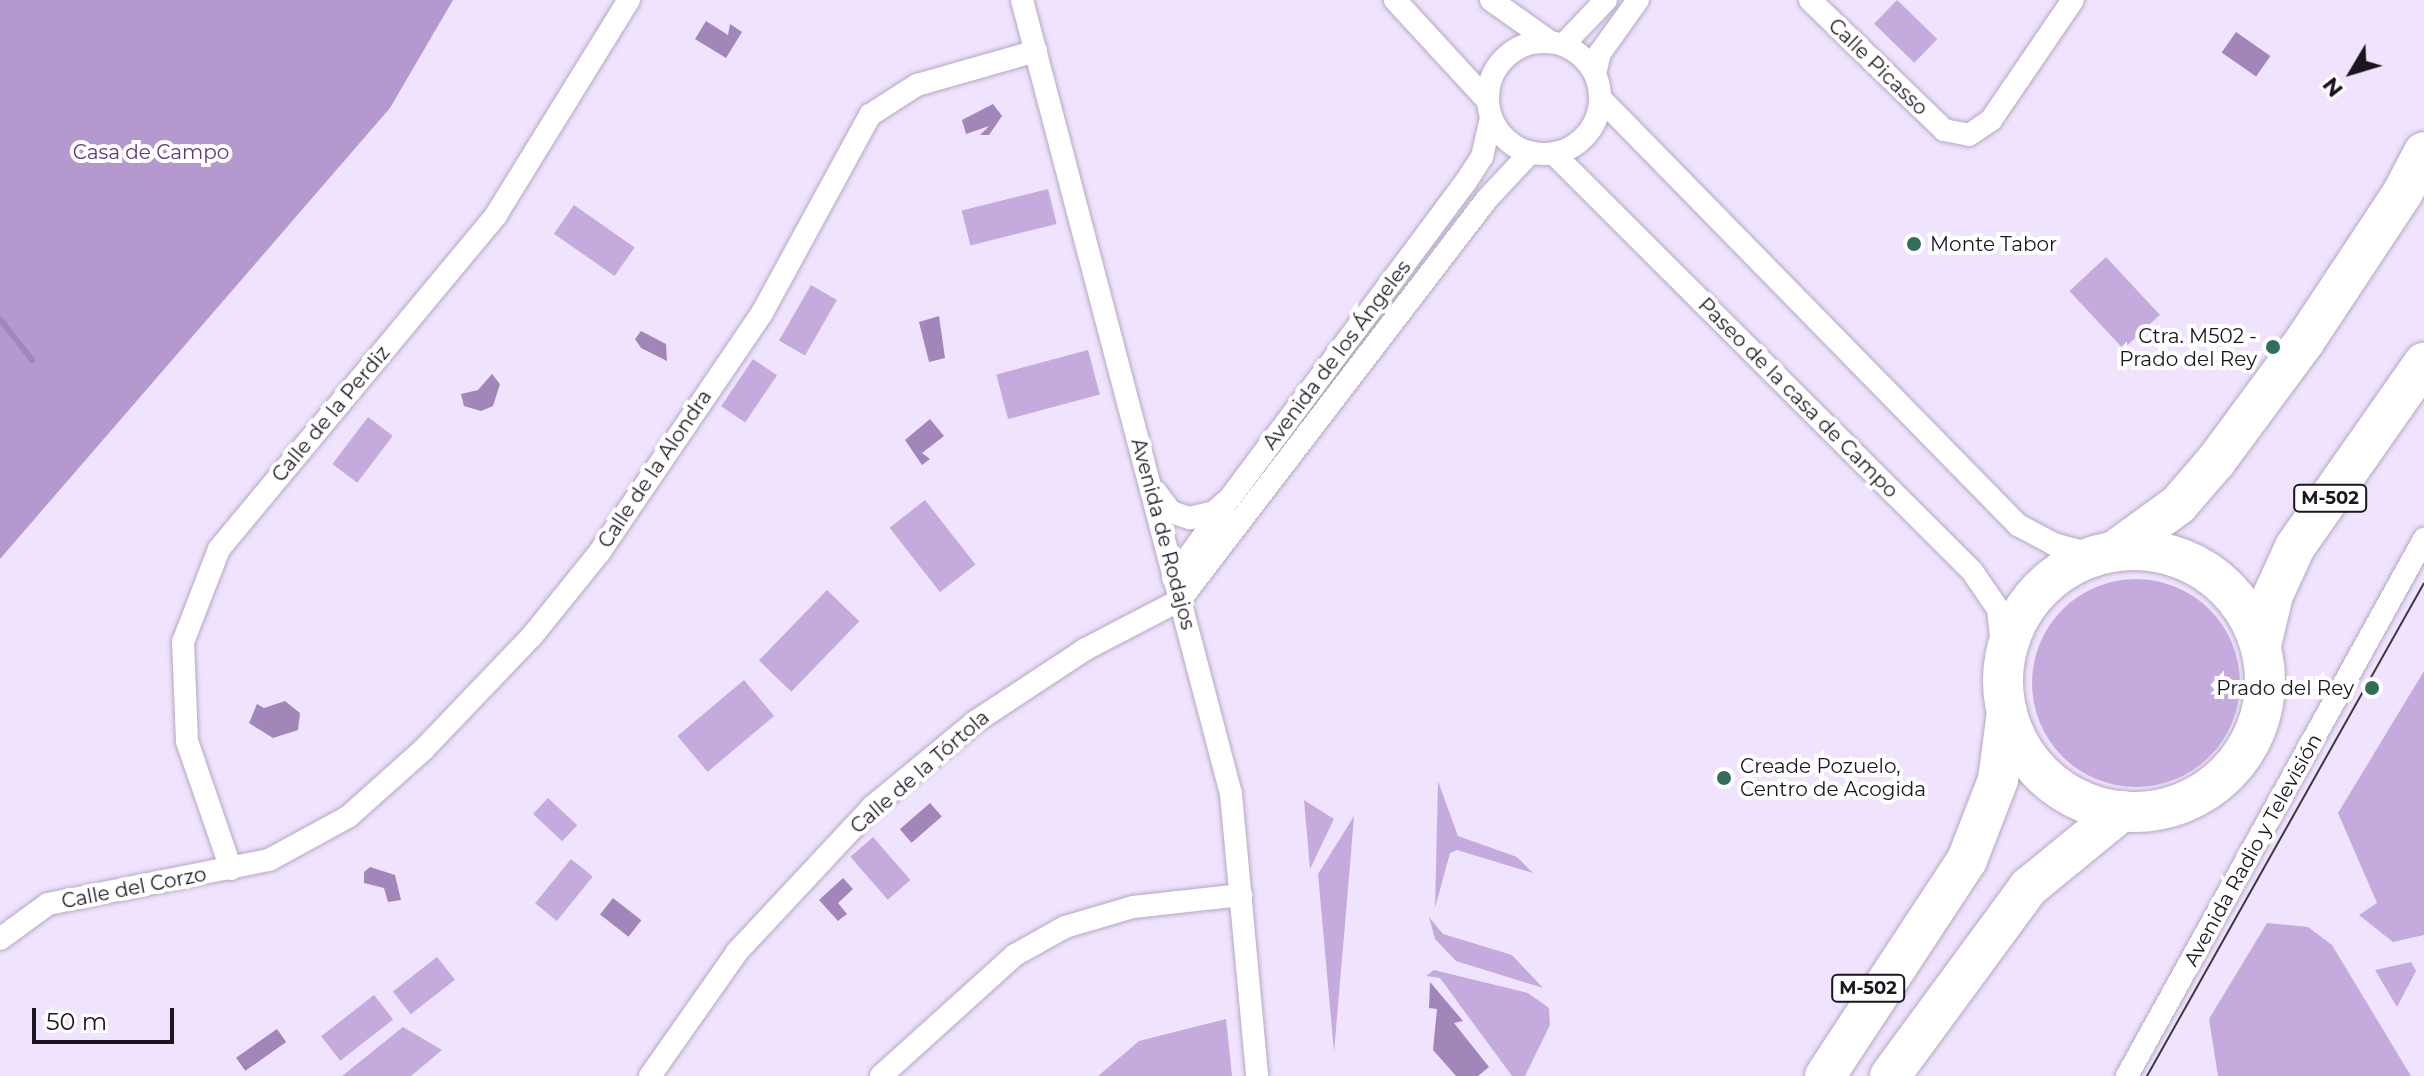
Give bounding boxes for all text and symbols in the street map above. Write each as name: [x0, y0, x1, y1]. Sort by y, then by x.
street label: Calle Picasso: [1823, 14, 1933, 120]
north arrow: [2312, 32, 2392, 112]
text: N: [2317, 72, 2349, 102]
park label: Casa de Campo: [73, 140, 229, 164]
place label: Monte Tabor: [1930, 232, 2057, 256]
marker: Monte Tabor: [1905, 235, 1923, 253]
street label: Avenida de los Ángeles: [1258, 256, 1416, 454]
street label: Paseo de la casa de Campo: [1693, 293, 1903, 503]
place label: Ctra. M502 - Prado del Rey: [2119, 324, 2257, 371]
marker: Ctra. M502 - Prado del Rey: [2264, 338, 2282, 356]
street label: Calle de la Perdiz: [267, 341, 395, 487]
street label: Calle de la Alondra: [593, 385, 717, 553]
street label: Avenida de Rodajos: [1126, 436, 1200, 632]
road number: M-502: [2292, 484, 2368, 512]
place label: Prado del Rey: [2216, 676, 2354, 700]
marker: Prado del Rey: [2361, 677, 2383, 699]
street label: Calle de la Tórtola: [846, 705, 994, 839]
street label: Avenida Radio y Televisión: [2179, 730, 2327, 970]
place label: Creade Pozuelo, Centro de Acogida: [1740, 754, 1926, 801]
marker: Creade Pozuelo, Centro de Acogida: [1715, 769, 1733, 787]
street label: Calle del Corzo: [60, 862, 208, 914]
road number: M-502: [1830, 974, 1906, 1002]
scale bar: [36, 992, 178, 1042]
text: 50 m: [46, 1007, 107, 1036]

